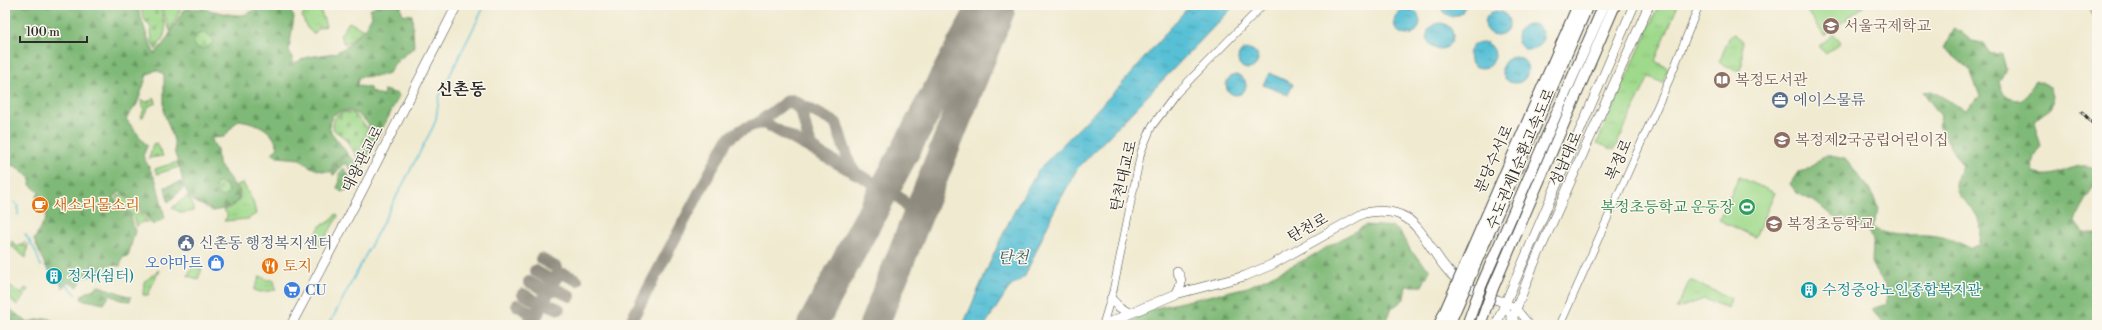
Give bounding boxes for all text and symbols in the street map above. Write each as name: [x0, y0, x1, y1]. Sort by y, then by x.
school or university icon: 서울국제학교: [1821, 16, 1841, 36]
place label: 서울국제학교: [1844, 17, 1931, 36]
scale bar: [20, 18, 87, 44]
text: 100 m: [26, 25, 60, 40]
library icon: 복정도서관: [1712, 70, 1732, 90]
place label: 복정도서관: [1735, 71, 1808, 90]
district label: 신촌동: [436, 79, 486, 101]
street label: 수도권제1순환고속도로: [1483, 85, 1560, 232]
office icon: 에이스물류: [1770, 90, 1790, 110]
place label: 에이스물류: [1793, 91, 1866, 110]
street label: 대왕판교로: [338, 122, 388, 196]
street label: 분당수서로: [1471, 122, 1518, 196]
street label: 성남대로: [1546, 128, 1587, 189]
school or university icon: 복정제2국공립어린이집: [1772, 130, 1792, 150]
place label: 복정제2국공립어린이집: [1795, 131, 1948, 150]
street label: 복정로: [1601, 136, 1637, 184]
street label: 탄천대교로: [1107, 138, 1142, 213]
cafe icon: 새소리물소리: [30, 195, 50, 215]
place label: 새소리물소리: [53, 196, 140, 215]
sports icon: 복정초등학교 운동장: [1737, 197, 1757, 217]
place label: 복정초등학교 운동장: [1600, 198, 1734, 217]
street label: 탄천로: [1284, 209, 1332, 247]
school or university icon: 복정초등학교: [1764, 214, 1784, 234]
place label: 복정초등학교: [1787, 215, 1874, 234]
public building icon: 신촌동 행정복지센터: [176, 233, 196, 253]
place label: 신촌동 행정복지센터: [199, 234, 333, 253]
water label: 탄천: [998, 248, 1030, 268]
shop icon: 오야마트: [206, 253, 226, 273]
place label: 오야마트: [145, 254, 204, 273]
restaurant icon: 토지: [260, 256, 280, 276]
place label: 토지: [283, 257, 312, 276]
building icon: 정자(쉼터): [44, 266, 64, 286]
place label: 정자(쉼터): [67, 267, 134, 286]
supermarket icon: CU: [282, 280, 302, 300]
building icon: 수정중앙노인종합복지관: [1799, 280, 1819, 300]
place label: CU: [305, 281, 326, 300]
place label: 수정중앙노인종합복지관: [1822, 281, 1982, 300]

